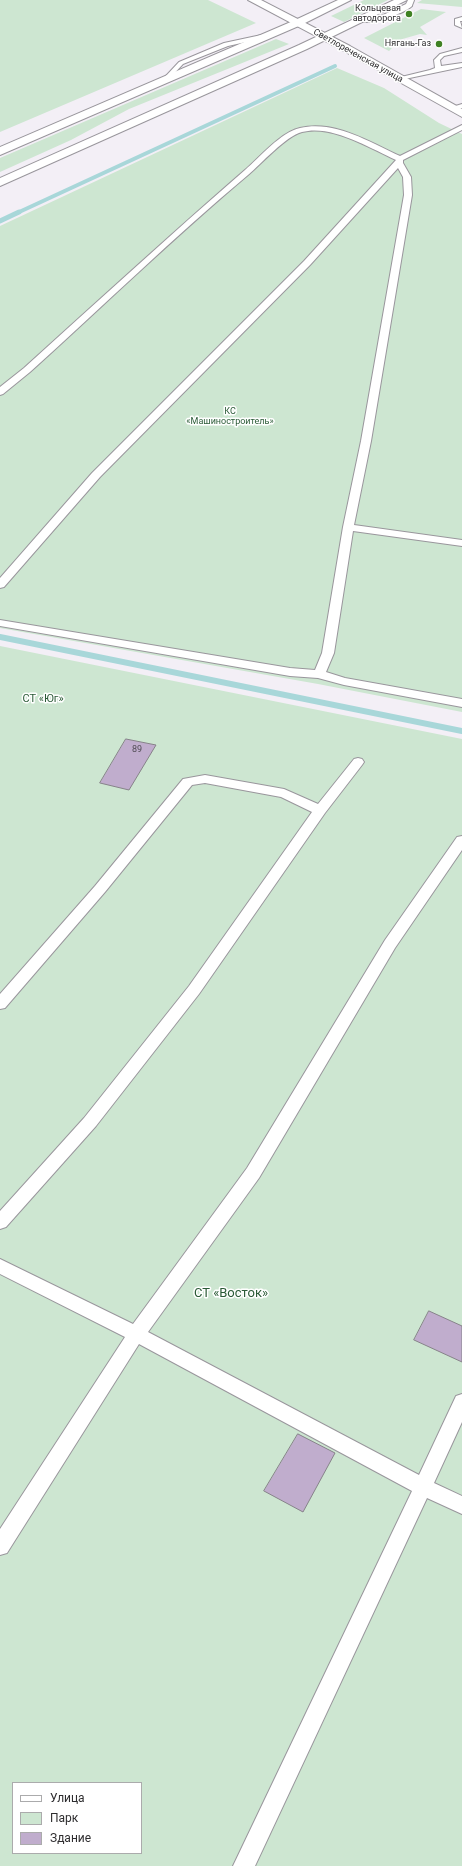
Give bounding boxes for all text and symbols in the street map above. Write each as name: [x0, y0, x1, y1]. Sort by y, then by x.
place label: Кольцевая автодорога: [353, 4, 401, 25]
marker: Кольцевая автодорога: [404, 9, 414, 19]
street label: Светлореченская улица: [311, 27, 405, 85]
place label: Нягань-Газ: [385, 39, 431, 49]
marker: Нягань-Газ: [434, 39, 444, 49]
park label: КС «Машиностроитель»: [186, 407, 274, 428]
park label: СТ «Юг»: [22, 692, 64, 706]
house number: 89: [132, 745, 142, 755]
park label: СТ «Восток»: [194, 1286, 268, 1302]
legend: [12, 1782, 142, 1854]
text: Улица: [50, 1791, 85, 1805]
text: Парк: [50, 1811, 78, 1825]
text: Здание: [50, 1831, 91, 1845]

